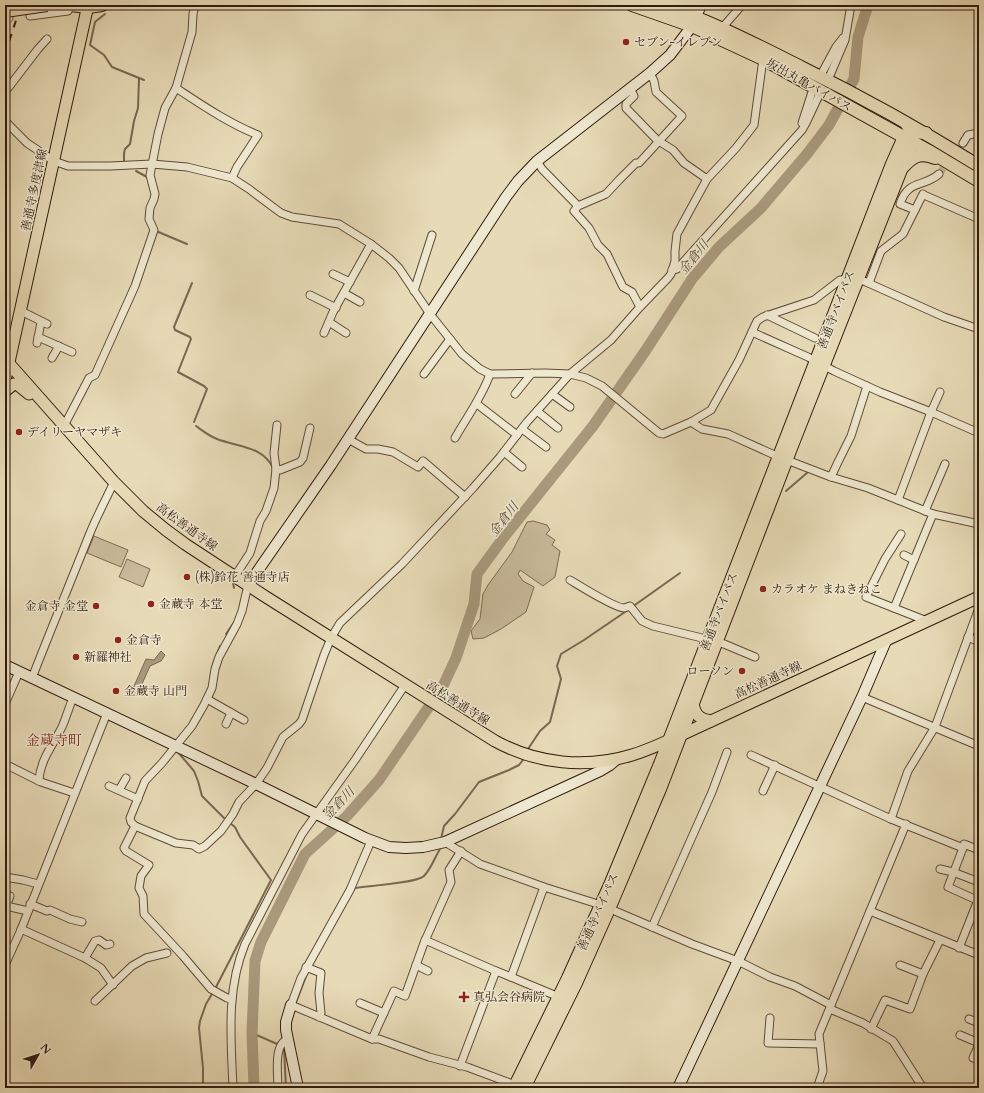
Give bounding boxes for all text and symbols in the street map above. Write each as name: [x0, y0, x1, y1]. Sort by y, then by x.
place label: セブン-イレブン: [634, 34, 722, 50]
marker: セブン-イレブン: [621, 37, 631, 47]
street label: 坂出丸亀バイパス: [763, 55, 855, 115]
street label: 善通寺多度津線: [17, 147, 51, 233]
water label: 金倉川: [675, 235, 714, 278]
street label: 善通寺バイパス: [814, 268, 858, 352]
place label: デイリーヤマザキ: [27, 424, 122, 440]
marker: デイリーヤマザキ: [14, 427, 24, 437]
water label: 金倉川: [485, 497, 524, 541]
street label: 高松善通寺線: [153, 499, 221, 555]
place label: (株)鈴花 善通寺店: [195, 569, 290, 585]
street label: 善通寺バイパス: [697, 570, 741, 654]
marker: (株)鈴花 善通寺店: [182, 572, 192, 582]
place label: カラオケ まねきねこ: [771, 581, 882, 597]
marker: カラオケ まねきねこ: [758, 584, 768, 594]
place label: 金蔵寺 本堂: [159, 596, 222, 612]
place label: 金倉寺 金堂: [25, 598, 88, 614]
marker: 金蔵寺 本堂: [146, 599, 156, 609]
marker: 金倉寺 金堂: [91, 601, 101, 611]
place label: 金倉寺: [126, 632, 162, 648]
marker: 金倉寺: [113, 635, 123, 645]
place label: 新羅神社: [84, 649, 132, 665]
marker: 新羅神社: [71, 652, 81, 662]
street label: 高松善通寺線: [732, 658, 804, 702]
place label: ローソン: [686, 663, 734, 679]
marker: ローソン: [737, 666, 747, 676]
street label: 高松善通寺線: [423, 677, 493, 729]
place label: 金蔵寺 山門: [124, 683, 187, 699]
marker: 金蔵寺 山門: [111, 686, 121, 696]
district label: 金蔵寺町: [26, 731, 82, 750]
water label: 金倉川: [319, 782, 360, 824]
street label: 善通寺バイパス: [574, 870, 622, 954]
place label: 真弘会谷病院: [473, 989, 545, 1005]
marker: 真弘会谷病院: [458, 991, 470, 1003]
north arrow: [18, 1035, 58, 1075]
text: N: [37, 1041, 55, 1058]

